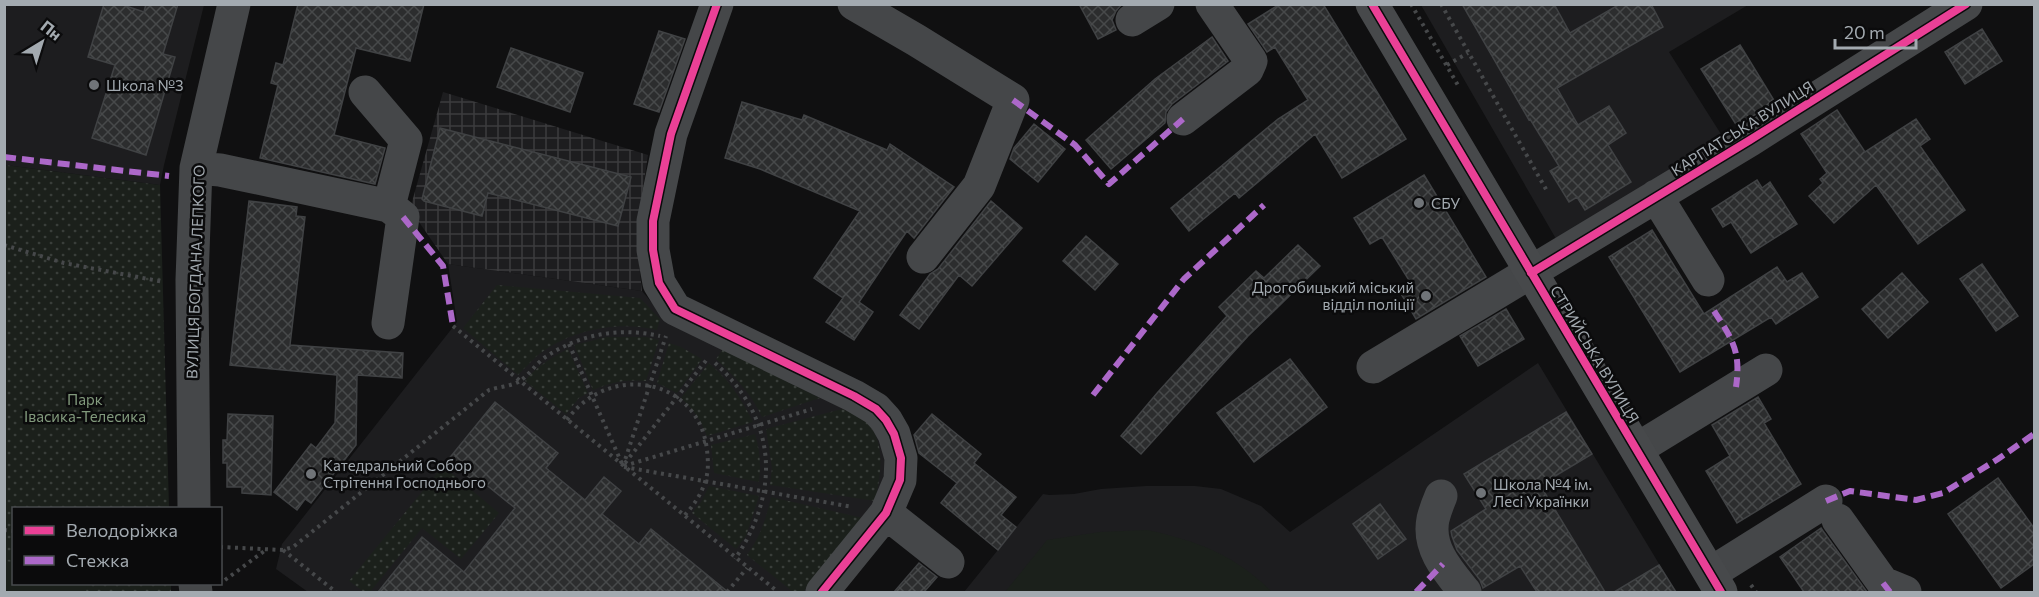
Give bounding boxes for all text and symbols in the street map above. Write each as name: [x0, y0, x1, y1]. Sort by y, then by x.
north arrow: [12, 12, 72, 72]
scale bar: [1835, 12, 1916, 50]
text: Пн: [37, 16, 66, 44]
text: 20 m: [1844, 21, 1885, 43]
place label: Школа №3: [106, 76, 184, 94]
street label: КАРПАТСЬКА ВУЛИЦЯ: [1667, 77, 1817, 179]
marker: Школа №3: [87, 78, 101, 92]
street label: ВУЛИЦЯ БОГДАНА ЛЕПКОГО: [182, 165, 208, 379]
place label: СБУ: [1431, 194, 1460, 212]
marker: СБУ: [1412, 196, 1426, 210]
place label: Дрогобицький міський відділ поліції: [1252, 278, 1415, 313]
street label: СТРИЙСЬКА ВУЛИЦЯ: [1547, 282, 1643, 426]
marker: Дрогобицький міський відділ поліції: [1419, 289, 1433, 303]
park label: Парк Івасика-Телесика: [24, 390, 146, 425]
place label: Катедральний Собор Стрітення Господнього: [323, 456, 486, 491]
marker: Катедральний Собор Стрітення Господнього: [304, 467, 318, 481]
place label: Школа №4 ім. Лесі Українки: [1493, 475, 1592, 510]
marker: Школа №4 ім. Лесі Українки: [1474, 486, 1488, 500]
legend: [12, 507, 222, 585]
text: Велодоріжка: [66, 519, 178, 541]
text: Стежка: [66, 549, 129, 571]

